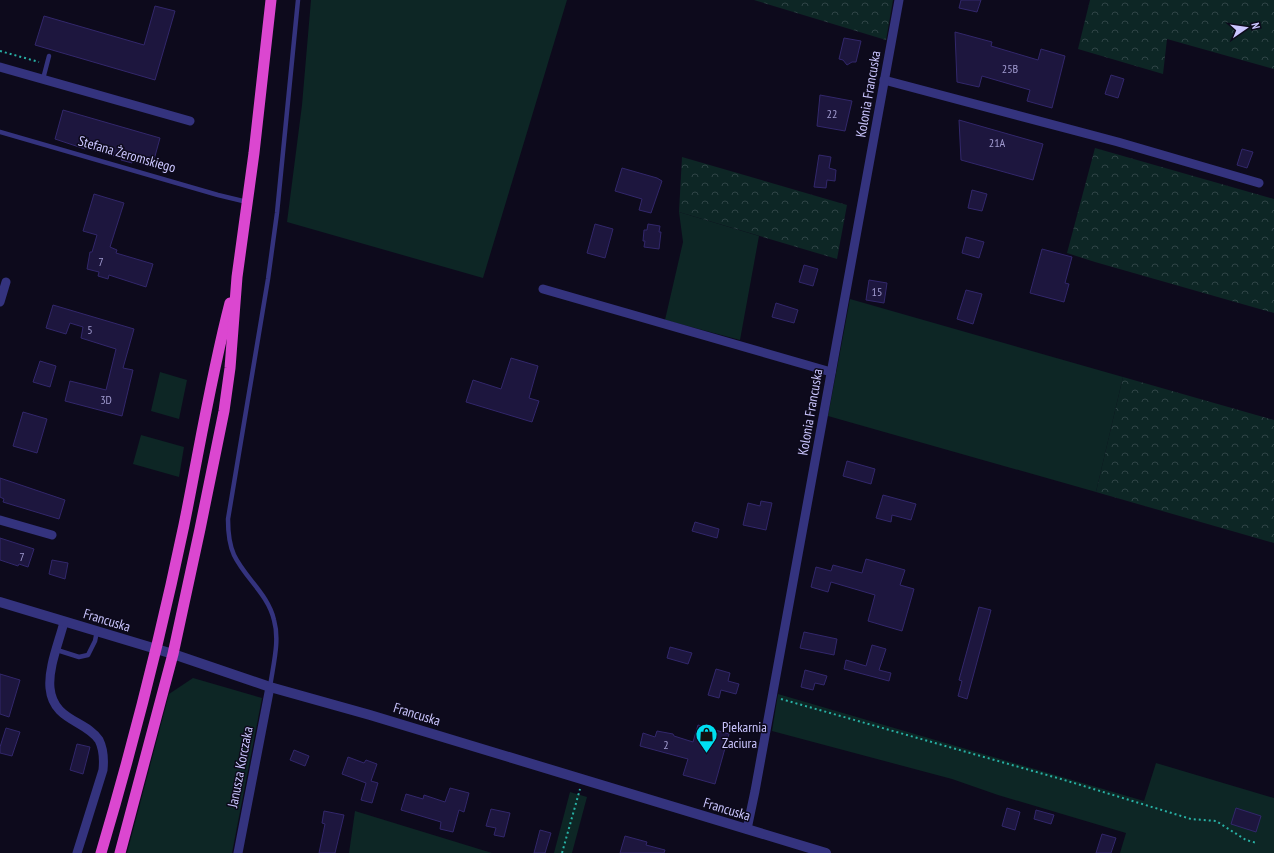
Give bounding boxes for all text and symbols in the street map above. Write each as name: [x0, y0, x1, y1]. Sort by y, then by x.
north arrow: [1226, 8, 1266, 48]
text: N: [1248, 21, 1263, 30]
street label: Kolonia Francuska: [852, 49, 884, 139]
house number: 25B: [1002, 61, 1019, 76]
house number: 22: [827, 106, 837, 121]
street label: Stefana Żeromskiego: [76, 131, 178, 177]
house number: 21A: [989, 135, 1006, 150]
house number: 7: [98, 254, 104, 269]
house number: 15: [872, 284, 882, 299]
house number: 5: [87, 322, 93, 337]
street label: Kolonia Francuska: [794, 367, 826, 457]
house number: 3D: [100, 392, 112, 407]
house number: 7: [19, 549, 25, 564]
street label: Francuska: [81, 604, 133, 636]
street label: Francuska: [391, 698, 443, 730]
place label: Piekarnia Zaciura: [722, 718, 767, 752]
shop icon: Piekarnia Zaciura: [693, 722, 719, 755]
street label: Janusza Korczaka: [223, 725, 257, 810]
house number: 2: [663, 737, 669, 752]
street label: Francuska: [701, 793, 753, 825]

